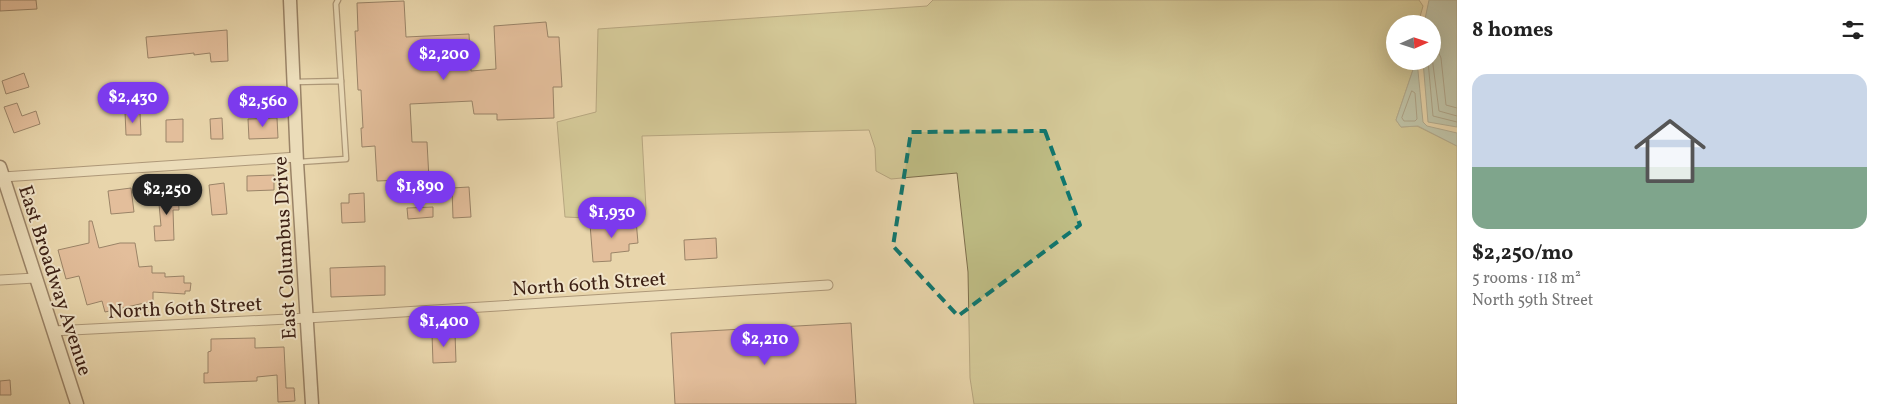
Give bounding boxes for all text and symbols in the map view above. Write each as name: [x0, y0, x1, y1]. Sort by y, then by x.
north arrow: [1386, 15, 1441, 70]
map controls: [1386, 15, 1441, 70]
text: 8 homes: [1472, 16, 1553, 45]
icon: filters: [1839, 16, 1867, 44]
pin: $2,200: [403, 38, 485, 81]
text: $2,200: [419, 44, 469, 66]
pin: $2,430: [92, 82, 174, 124]
pin: $2,560: [222, 86, 304, 128]
text: $2,430: [109, 87, 157, 109]
text: $2,560: [239, 91, 287, 113]
icon: home: [1625, 106, 1715, 196]
street label: East Columbus Drive: [267, 155, 305, 340]
pin: $1,890: [379, 170, 461, 213]
pin: $2,250: [126, 174, 208, 216]
text: $1,890: [396, 176, 444, 198]
text: $2,250: [143, 179, 191, 201]
street label: East Broadway Avenue: [10, 182, 98, 379]
pin: $1,930: [571, 196, 653, 239]
text: $1,930: [589, 202, 635, 224]
text: $2,250/mo: [1472, 239, 1573, 268]
street label: North 60th Street: [511, 266, 667, 304]
text: 5 rooms · 118 m²: [1472, 268, 1581, 290]
text: North 59th Street: [1472, 290, 1593, 312]
street label: North 60th Street: [107, 291, 263, 327]
pin: $1,400: [403, 306, 485, 348]
text: $1,400: [419, 311, 469, 333]
pin: $2,210: [724, 324, 806, 366]
text: $2,210: [742, 329, 788, 351]

